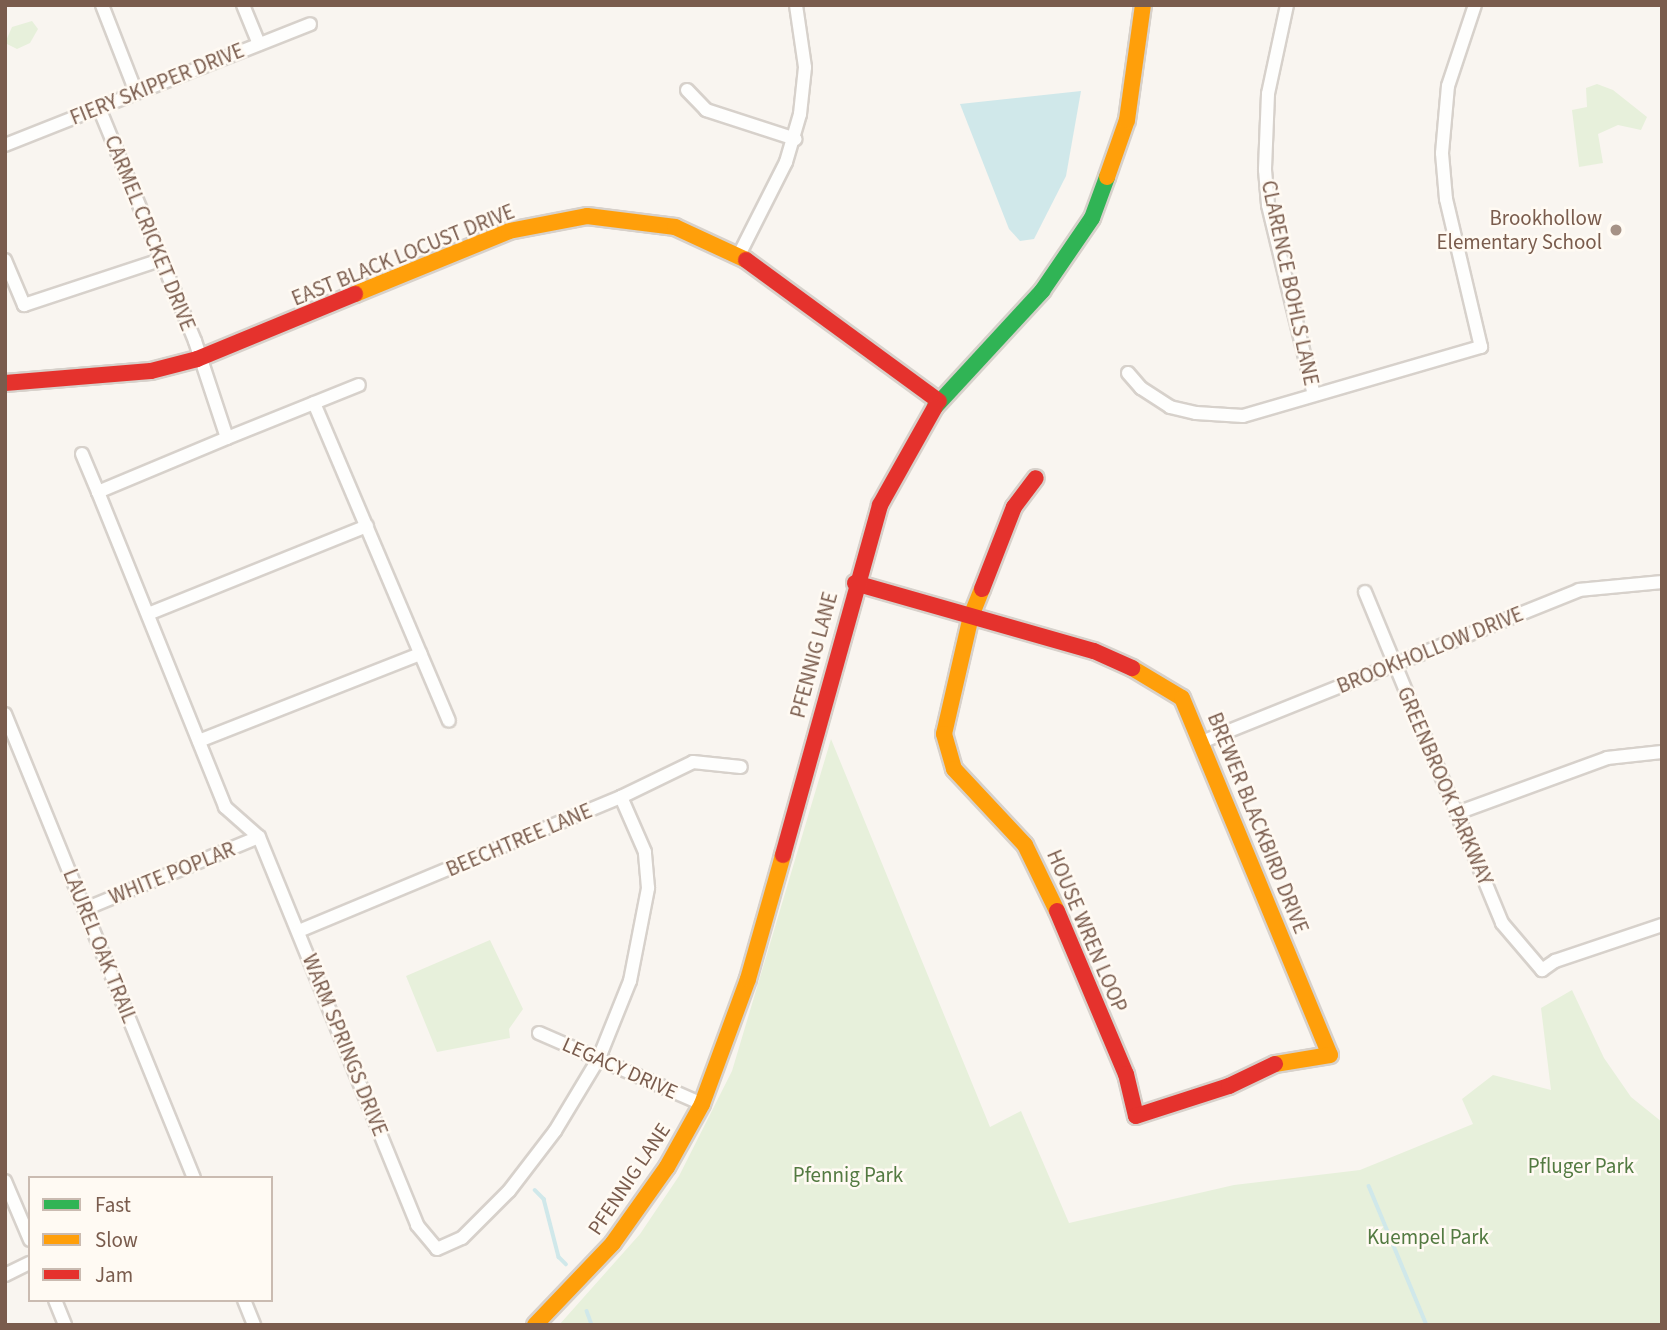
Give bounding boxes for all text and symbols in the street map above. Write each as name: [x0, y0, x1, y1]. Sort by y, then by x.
street label: FIERY SKIPPER DRIVE: [66, 38, 248, 130]
street label: CARMEL CRICKET DRIVE: [99, 132, 201, 334]
street label: CLARENCE BOHLS LANE: [1256, 178, 1324, 388]
street label: EAST BLACK LOCUST DRIVE: [288, 199, 518, 311]
place label: Brookhollow Elementary School: [1436, 205, 1602, 255]
marker: Brookhollow Elementary School: [1608, 222, 1624, 238]
street label: PFENNIG LANE: [785, 589, 843, 721]
street label: BROOKHOLLOW DRIVE: [1333, 601, 1527, 699]
street label: GREENBROOK PARKWAY: [1392, 683, 1498, 889]
street label: BREWER BLACKBIRD DRIVE: [1202, 709, 1314, 937]
street label: BEECHTREE LANE: [442, 798, 596, 882]
street label: WHITE POPLAR: [105, 836, 239, 910]
street label: HOUSE WREN LOOP: [1041, 846, 1133, 1016]
street label: LAUREL OAK TRAIL: [58, 865, 142, 1027]
street label: WARM SPRINGS DRIVE: [297, 950, 393, 1140]
street label: LEGACY DRIVE: [558, 1031, 682, 1105]
street label: PFENNIG LANE: [582, 1118, 676, 1240]
park label: Pfluger Park: [1528, 1153, 1634, 1179]
park label: Pfennig Park: [793, 1162, 903, 1188]
legend: [28, 1176, 273, 1302]
text: Fast: [95, 1190, 131, 1220]
park label: Kuempel Park: [1367, 1224, 1489, 1250]
text: Slow: [95, 1225, 138, 1255]
text: Jam: [95, 1260, 133, 1290]

